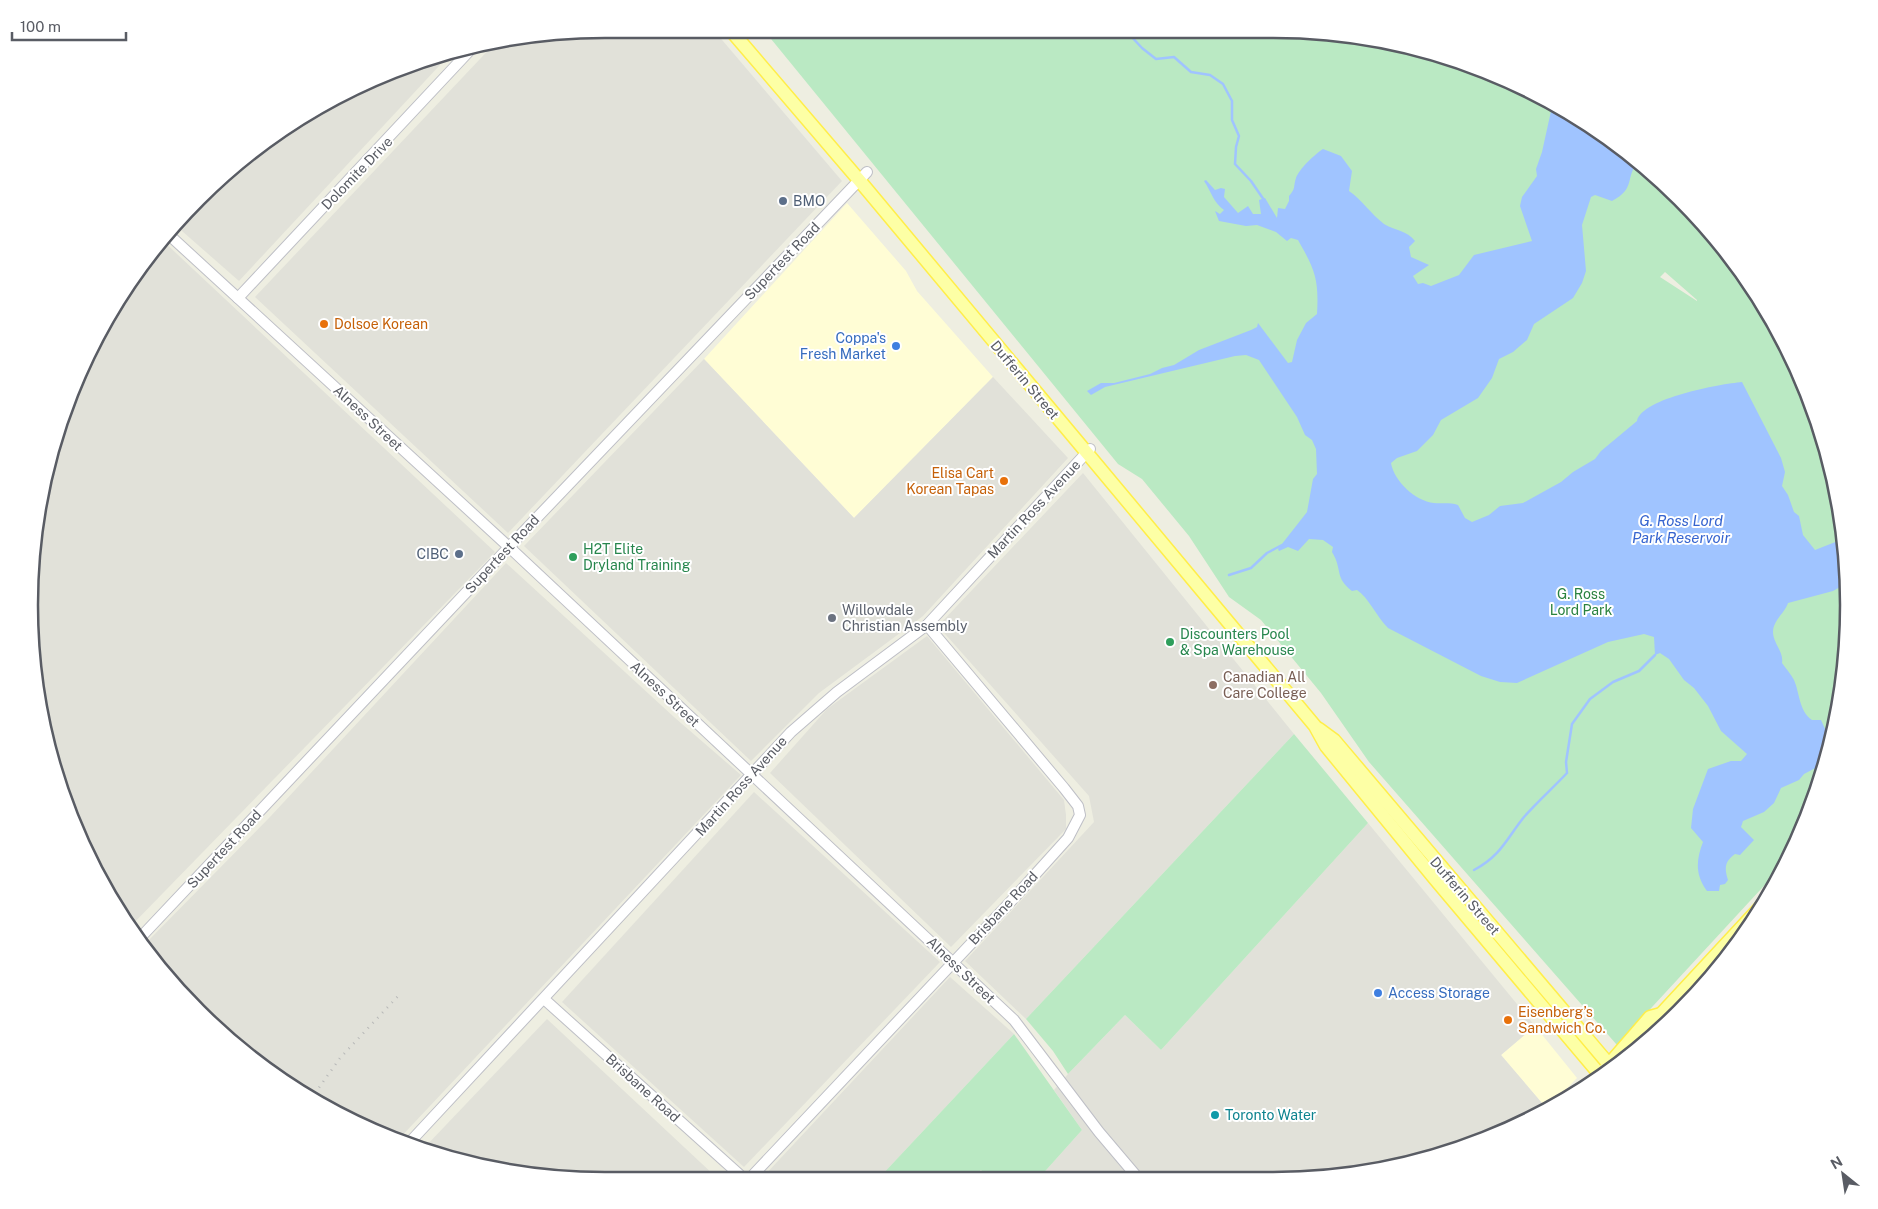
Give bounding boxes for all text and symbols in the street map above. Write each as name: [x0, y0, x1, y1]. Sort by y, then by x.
scale bar: [12, 10, 126, 42]
text: 100 m: [20, 18, 61, 35]
street label: Dolomite Drive: [318, 133, 396, 213]
place label: BMO: [793, 193, 825, 209]
marker: BMO: [777, 195, 789, 207]
street label: Supertest Road: [741, 219, 823, 303]
place label: Dolsoe Korean: [334, 316, 428, 332]
marker: Dolsoe Korean: [318, 318, 330, 330]
place label: Coppa's Fresh Market: [800, 330, 886, 362]
street label: Dufferin Street: [987, 337, 1063, 423]
marker: Coppa's Fresh Market: [890, 340, 902, 352]
street label: Alness Street: [330, 382, 406, 454]
street label: Martin Ross Avenue: [984, 456, 1084, 561]
place label: Elisa Cart Korean Tapas: [906, 465, 994, 497]
marker: Elisa Cart Korean Tapas: [998, 475, 1010, 487]
street label: Supertest Road: [462, 512, 542, 596]
water label: G. Ross Lord Park Reservoir: [1632, 512, 1730, 546]
place label: H2T Elite Dryland Training: [583, 541, 691, 573]
place label: CIBC: [416, 546, 449, 562]
marker: CIBC: [453, 548, 465, 560]
marker: H2T Elite Dryland Training: [567, 551, 579, 563]
park label: G. Ross Lord Park: [1550, 586, 1612, 618]
place label: Willowdale Christian Assembly: [842, 602, 968, 634]
marker: Willowdale Christian Assembly: [826, 612, 838, 624]
place label: Discounters Pool & Spa Warehouse: [1180, 626, 1295, 658]
marker: Discounters Pool & Spa Warehouse: [1164, 636, 1176, 648]
street label: Alness Street: [627, 658, 703, 730]
place label: Canadian All Care College: [1223, 669, 1307, 701]
marker: Canadian All Care College: [1207, 679, 1219, 691]
street label: Martin Ross Avenue: [692, 733, 790, 839]
street label: Supertest Road: [184, 807, 264, 891]
street label: Dufferin Street: [1427, 854, 1503, 938]
street label: Brisbane Road: [965, 868, 1041, 948]
street label: Alness Street: [924, 934, 998, 1006]
place label: Access Storage: [1388, 985, 1490, 1001]
marker: Access Storage: [1372, 987, 1384, 999]
place label: Eisenberg’s Sandwich Co.: [1518, 1004, 1606, 1036]
marker: Eisenberg’s Sandwich Co.: [1502, 1014, 1514, 1026]
street label: Brisbane Road: [603, 1051, 683, 1125]
place label: Toronto Water: [1225, 1107, 1316, 1123]
marker: Toronto Water: [1209, 1109, 1221, 1121]
north arrow: [1818, 1149, 1868, 1199]
text: N: [1828, 1153, 1845, 1172]

